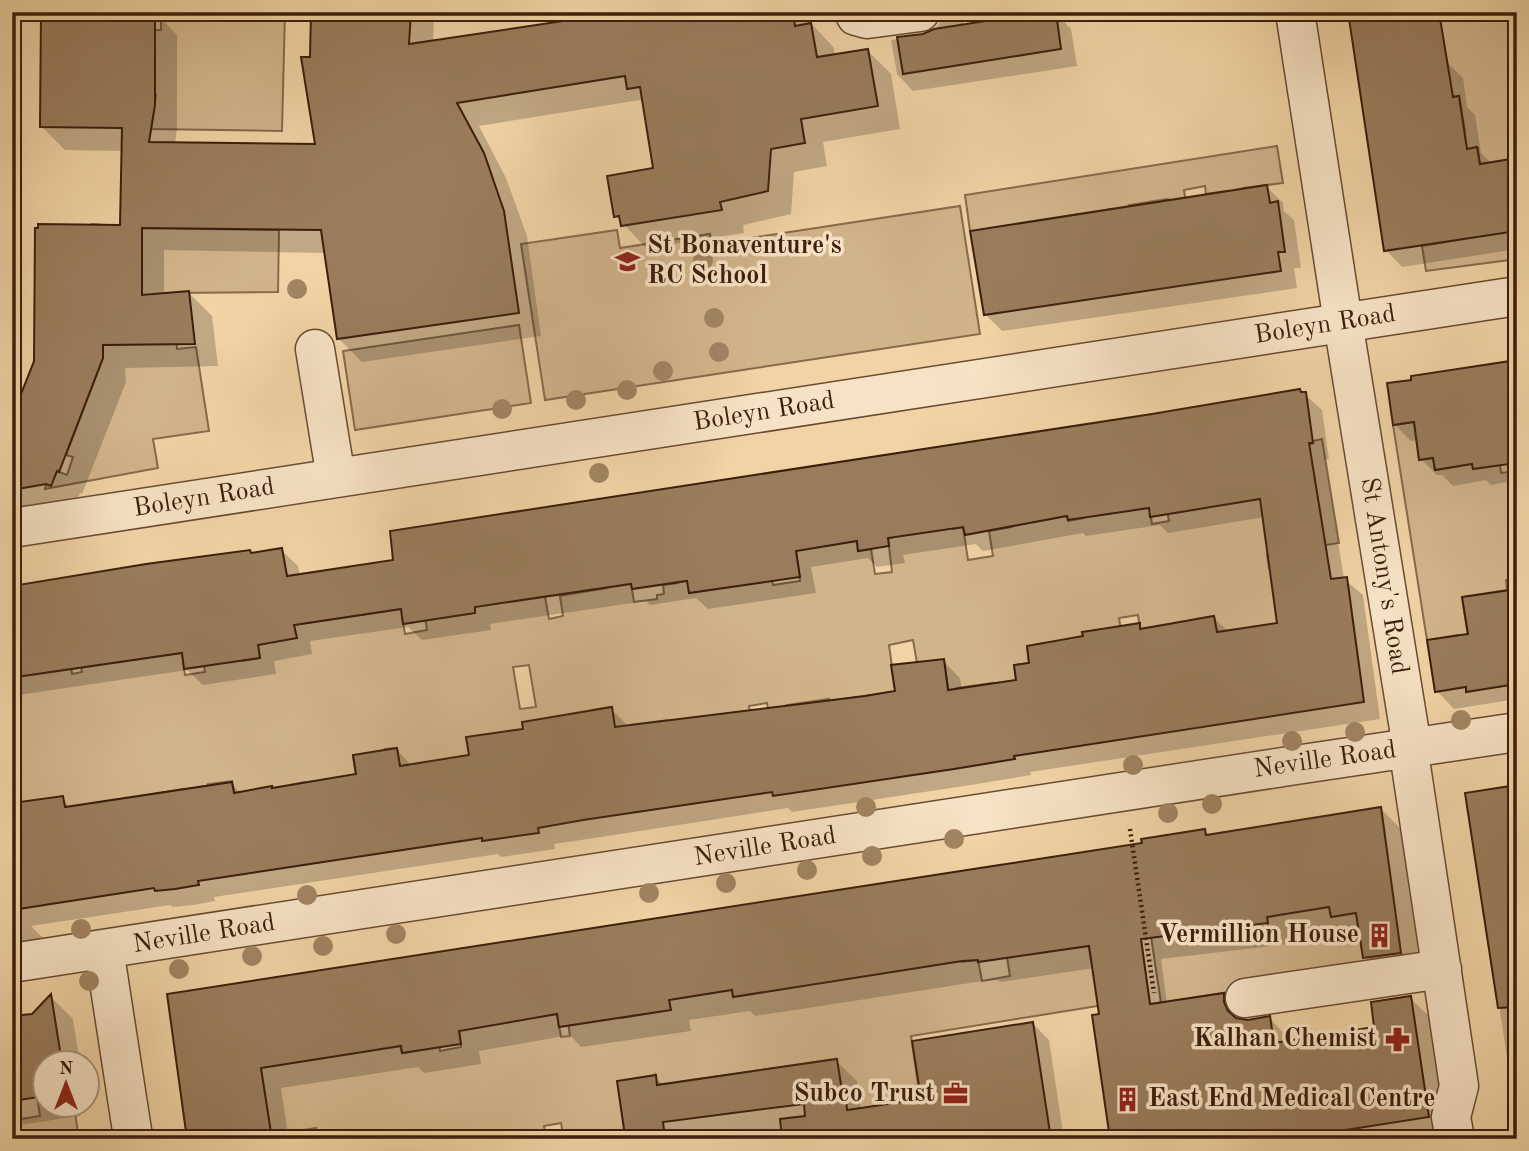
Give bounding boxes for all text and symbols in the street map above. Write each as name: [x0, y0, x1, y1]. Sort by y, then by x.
place label: St Bonaventure's RC School: [647, 233, 842, 289]
school or university icon: St Bonaventure's RC School: [613, 247, 641, 275]
street label: Boleyn Road: [1252, 301, 1398, 349]
street label: Boleyn Road: [691, 388, 837, 436]
street label: Boleyn Road: [131, 474, 277, 522]
street label: St Antony's Road: [1356, 476, 1412, 676]
street label: Neville Road: [1252, 737, 1398, 783]
street label: Neville Road: [692, 823, 838, 871]
street label: Neville Road: [131, 910, 277, 958]
building icon: Vermillion House: [1365, 921, 1393, 949]
place label: Vermillion House: [1159, 922, 1359, 948]
pharmacy icon: Kalhan Chemist: [1383, 1025, 1411, 1053]
place label: Kalhan Chemist: [1193, 1026, 1377, 1052]
north arrow: [32, 1050, 102, 1120]
text: N: [59, 1060, 74, 1079]
office icon: Subco Trust: [941, 1080, 969, 1108]
place label: Subco Trust: [793, 1081, 935, 1107]
building icon: East End Medical Centre: [1114, 1085, 1142, 1113]
place label: East End Medical Centre: [1148, 1086, 1435, 1112]

